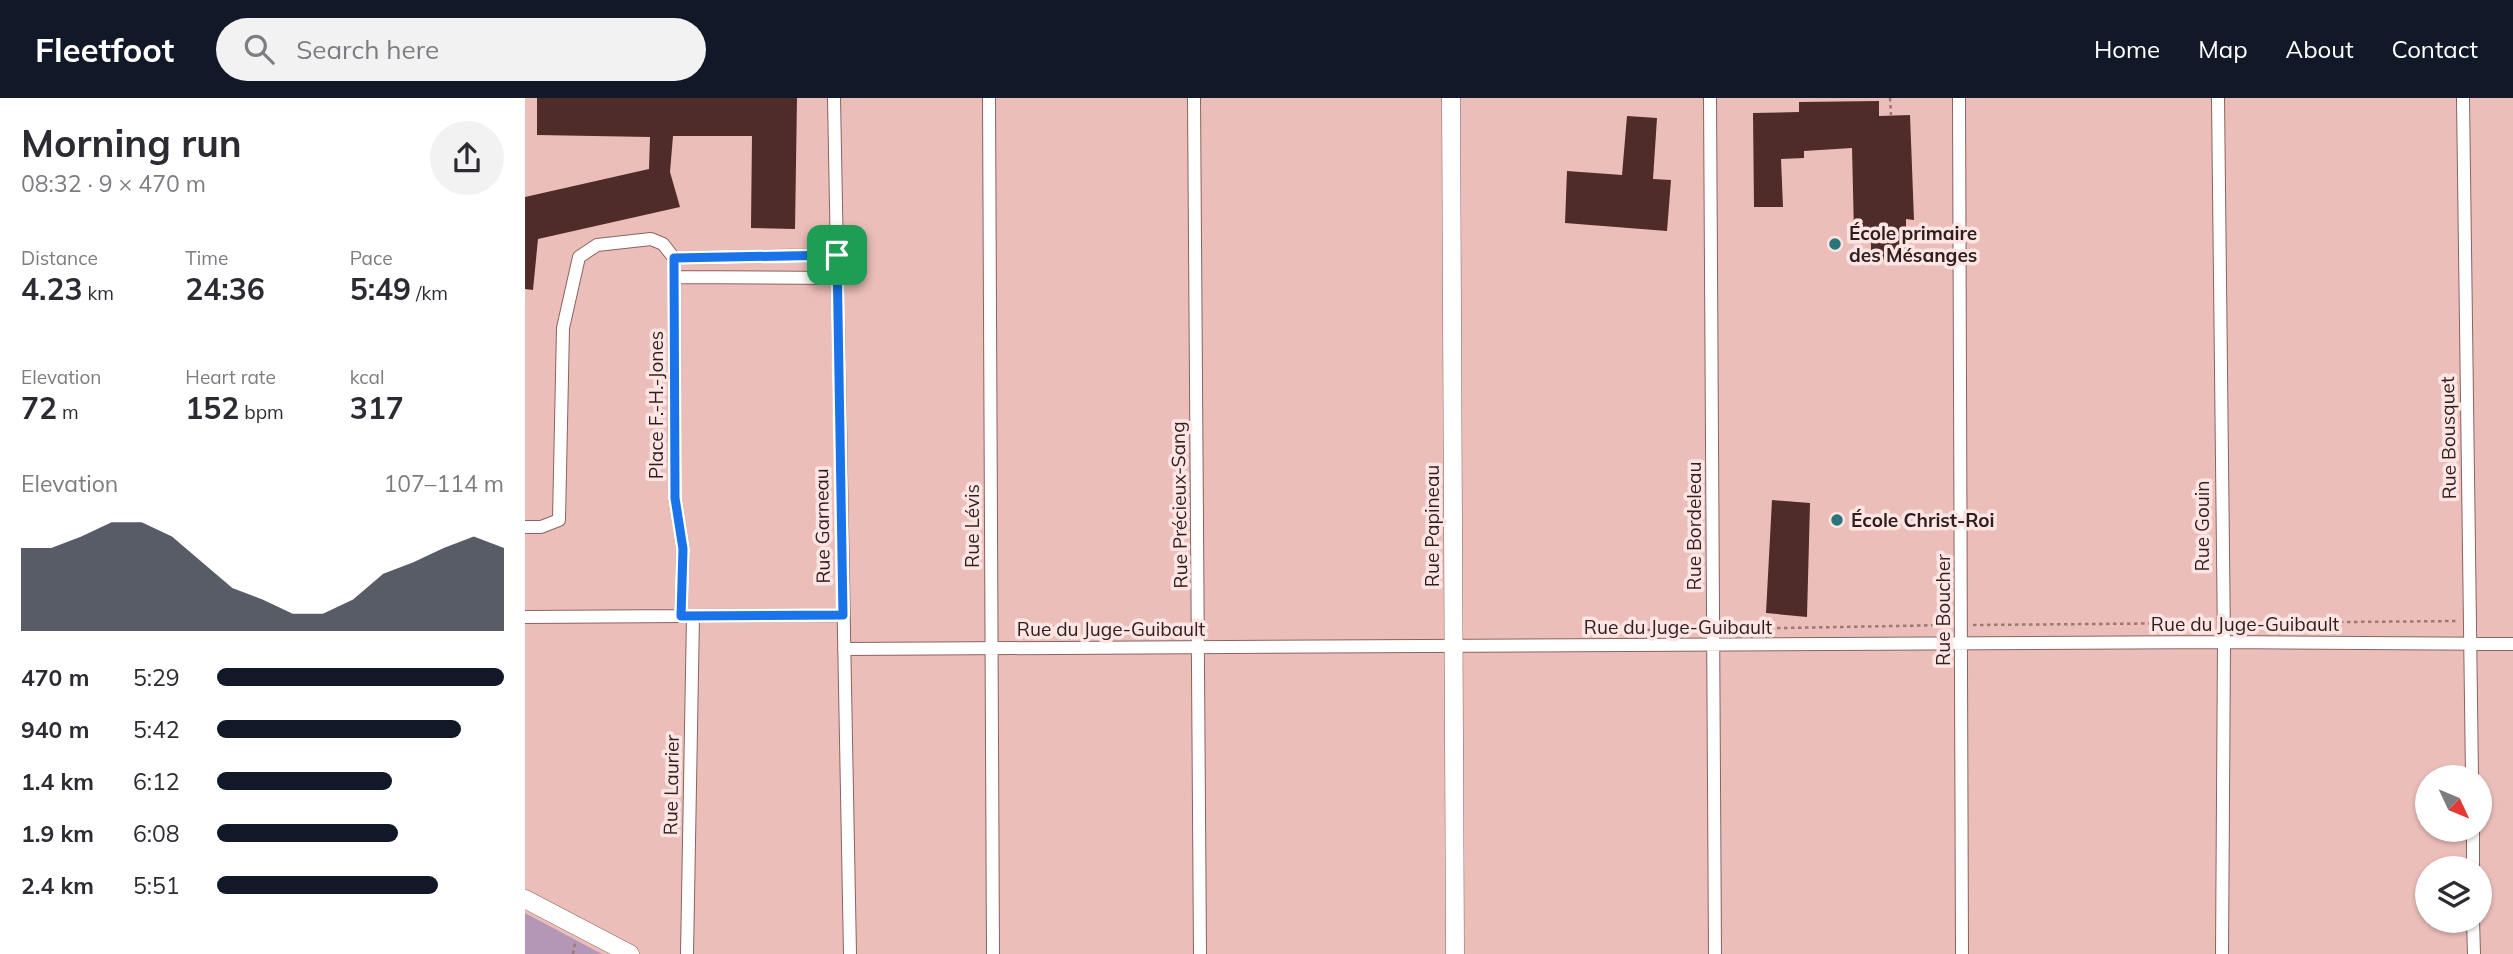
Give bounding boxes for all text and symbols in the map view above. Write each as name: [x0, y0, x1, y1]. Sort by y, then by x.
search box: [216, 18, 706, 81]
text: Fleetfoot: [35, 29, 174, 70]
icon: search: [240, 30, 278, 68]
text: Search here: [296, 33, 439, 66]
text: Home: [2094, 34, 2160, 64]
text: Map: [2198, 34, 2248, 64]
text: About: [2286, 34, 2354, 64]
text: Contact: [2392, 34, 2478, 64]
text: Morning run: [21, 119, 242, 167]
button: share: [430, 121, 504, 195]
text: 08:32 · 9 × 470 m: [21, 169, 206, 198]
place label: École primaire des Mésanges: [1849, 221, 1977, 267]
pin: [807, 225, 867, 285]
icon: arrive: [818, 236, 856, 274]
marker: École primaire des Mésanges: [1827, 236, 1843, 252]
text: Distance: [21, 246, 98, 270]
text: Time: [185, 246, 228, 270]
text: Pace: [350, 246, 393, 270]
text: 4.23: [21, 270, 82, 308]
text: 24:36: [185, 270, 265, 308]
text: 5:49: [350, 270, 411, 308]
text: km: [82, 281, 114, 305]
text: /km: [411, 281, 448, 305]
street label: Place F.-H.-Jones: [644, 331, 668, 479]
text: Elevation: [21, 365, 101, 389]
text: Heart rate: [185, 365, 276, 389]
text: kcal: [350, 365, 384, 389]
street label: Rue Bousquet: [2435, 376, 2461, 500]
text: 72: [21, 389, 57, 427]
text: 152: [185, 389, 239, 427]
text: 317: [350, 389, 404, 427]
text: m: [57, 400, 79, 424]
text: bpm: [239, 400, 284, 424]
street label: Rue Précieux-Sang: [1166, 421, 1192, 589]
street label: Rue Bordeleau: [1682, 462, 1706, 590]
street label: Rue Papineau: [1420, 465, 1444, 587]
street label: Rue Garneau: [809, 468, 835, 584]
text: Elevation: [21, 469, 118, 498]
text: 107–114 m: [383, 469, 504, 498]
street label: Rue Gouin: [2190, 481, 2214, 571]
street label: Rue Lévis: [960, 484, 984, 568]
place label: École Christ-Roi: [1851, 508, 1995, 532]
marker: École Christ-Roi: [1829, 512, 1845, 528]
street label: Rue Boucher: [1931, 554, 1955, 666]
street label: Rue du Juge-Guibault: [2151, 612, 2340, 636]
street label: Rue du Juge-Guibault: [1584, 615, 1773, 639]
street label: Rue du Juge-Guibault: [1017, 617, 1206, 641]
text: 470 m: [21, 663, 89, 692]
text: 5:29: [133, 663, 180, 692]
text: 940 m: [21, 715, 89, 744]
text: 5:42: [133, 715, 180, 744]
street label: Rue Laurier: [658, 734, 684, 836]
north arrow: [2415, 765, 2492, 842]
map controls: [2415, 765, 2492, 933]
text: 1.4 km: [21, 767, 94, 796]
text: 6:12: [133, 767, 180, 796]
text: 1.9 km: [21, 819, 94, 848]
text: 6:08: [133, 819, 180, 848]
button: layers: [2415, 856, 2492, 933]
text: 2.4 km: [21, 871, 94, 900]
text: 5:51: [133, 871, 180, 900]

